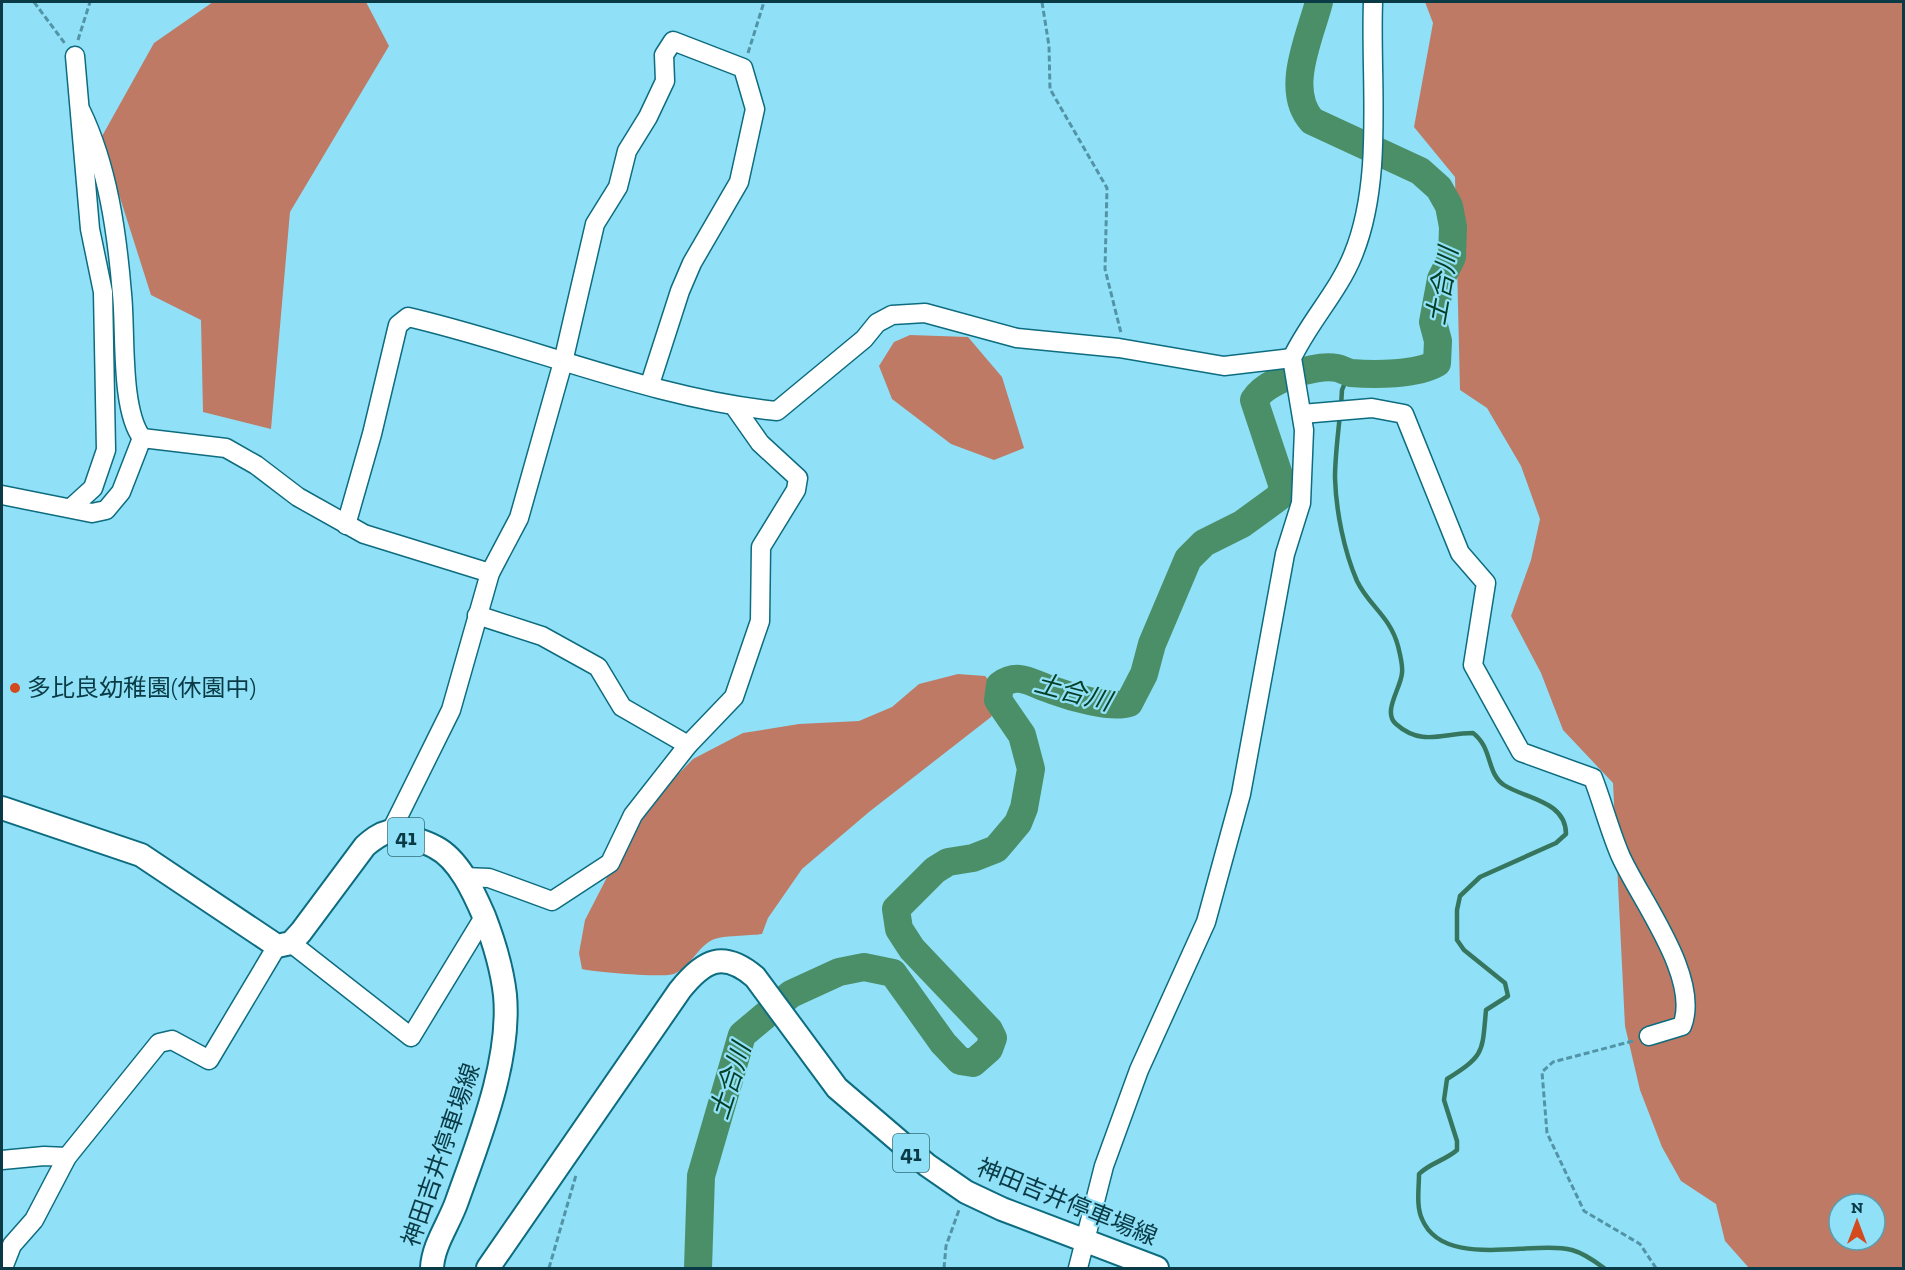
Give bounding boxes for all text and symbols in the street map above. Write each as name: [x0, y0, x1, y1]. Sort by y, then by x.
water label: 土合川: [1419, 242, 1465, 327]
water label: 土合川: [1031, 666, 1118, 718]
place label: 多比良幼稚園(休園中): [27, 673, 256, 702]
marker: 多比良幼稚園(休園中): [8, 681, 22, 695]
road number: 41: [388, 818, 424, 856]
water label: 土合川: [703, 1036, 758, 1123]
street label: 神田吉井停車場線: [396, 1059, 485, 1250]
road number: 41: [893, 1134, 929, 1172]
street label: 神田吉井停車場線: [973, 1152, 1162, 1251]
north arrow: [1827, 1192, 1887, 1252]
text: N: [1851, 1198, 1863, 1217]

